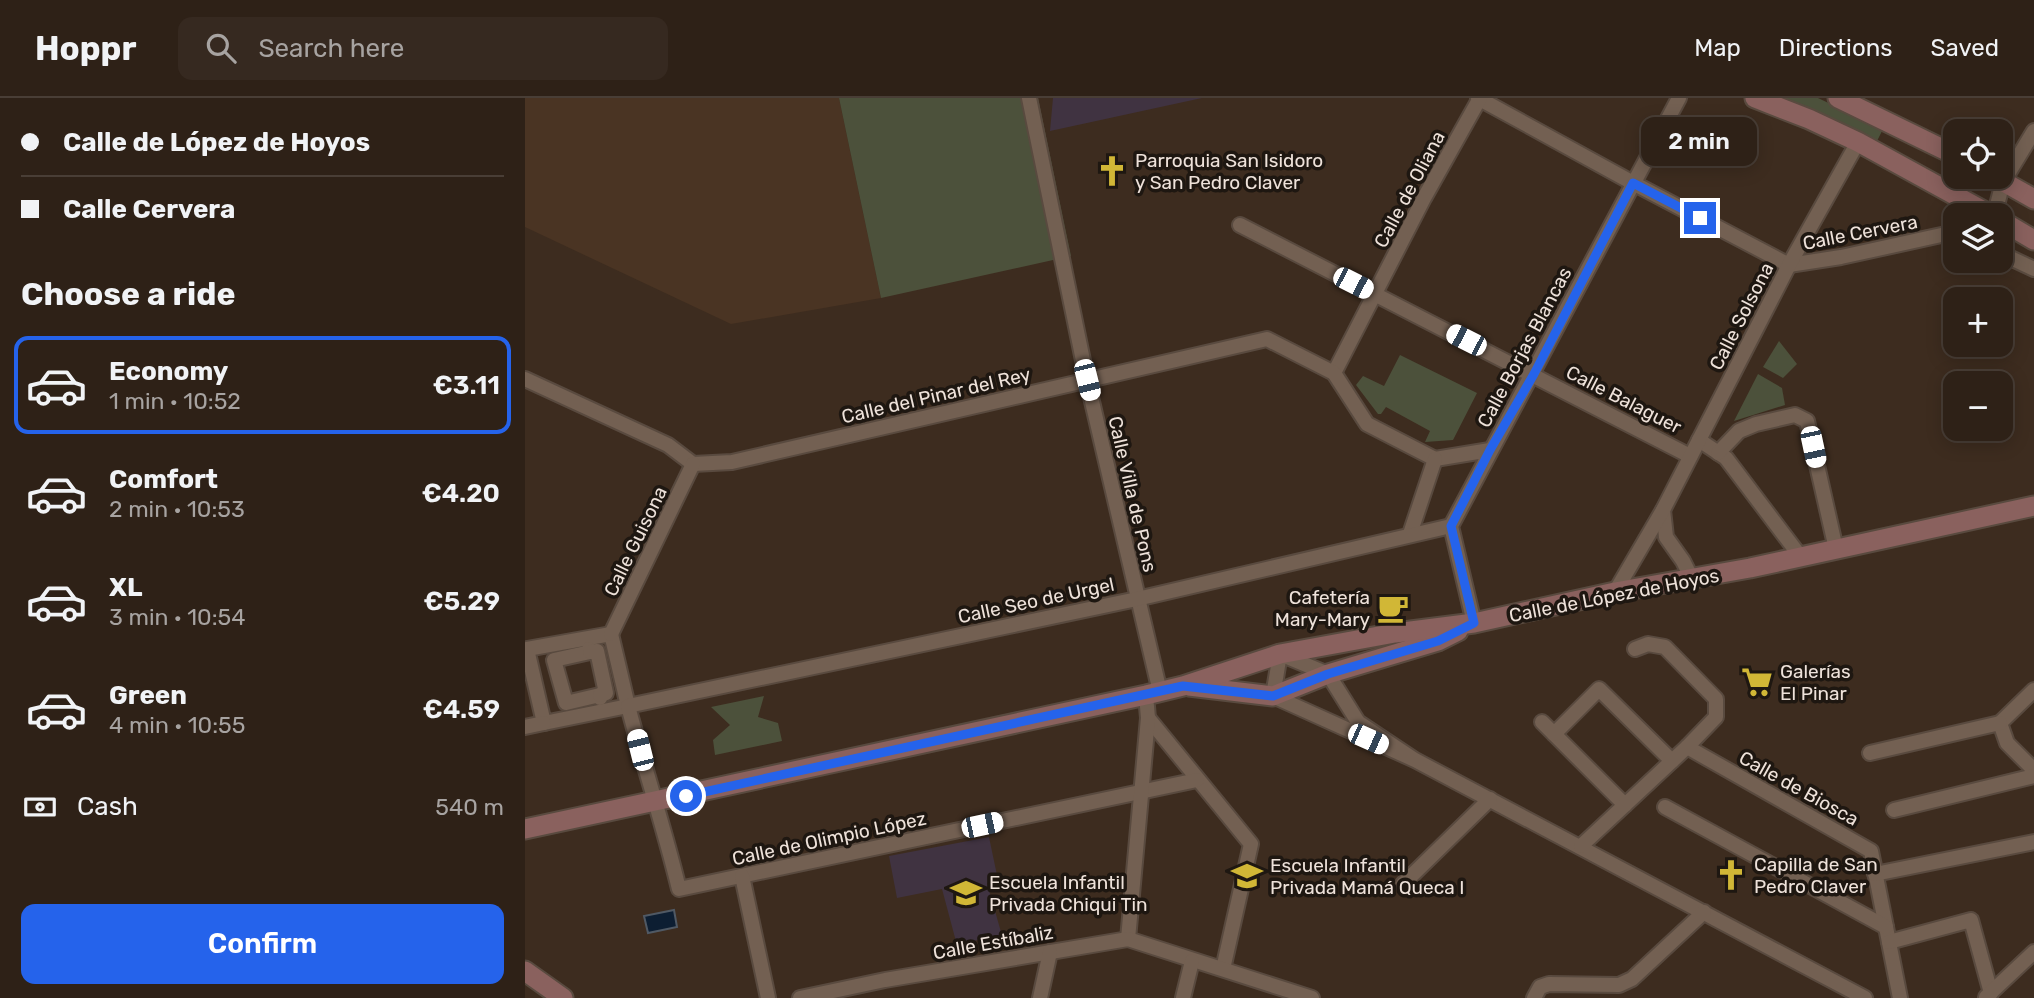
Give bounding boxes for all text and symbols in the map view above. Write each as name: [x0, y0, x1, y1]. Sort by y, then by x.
search box: [178, 17, 668, 80]
text: Hoppr: [35, 29, 136, 68]
icon: search: [202, 29, 240, 67]
text: Search here: [258, 33, 404, 64]
text: Map: [1694, 34, 1741, 62]
text: Directions: [1779, 34, 1892, 62]
text: Saved: [1930, 34, 1999, 62]
callout: 2 min: [1642, 116, 1758, 166]
map controls: [1943, 119, 2013, 441]
button: locate: [1943, 119, 2013, 189]
text: Calle de López de Hoyos: [63, 127, 370, 158]
street label: Calle de Oliana: [1369, 127, 1450, 252]
text: 2 min: [1668, 127, 1730, 155]
place label: Parroquia San Isidoro y San Pedro Claver: [1135, 149, 1323, 194]
church icon: Parroquia San Isidoro y San Pedro Claver: [1095, 154, 1129, 188]
text: Calle Cervera: [63, 194, 235, 225]
route end: [1684, 202, 1716, 234]
button: layers: [1943, 203, 2013, 273]
street label: Calle Cervera: [1801, 210, 1920, 255]
street label: Calle Solsona: [1704, 259, 1778, 374]
street label: Calle Borjas Blancas: [1472, 263, 1576, 431]
car: [1330, 264, 1377, 302]
text: Choose a ride: [21, 275, 235, 313]
button: +: [1943, 287, 2013, 357]
car: [1443, 321, 1490, 359]
icon: car: [25, 354, 88, 417]
text: Economy: [109, 356, 228, 387]
car: [1072, 357, 1103, 403]
street label: Calle Balaguer: [1562, 360, 1686, 439]
street label: Calle del Pinar del Rey: [839, 363, 1033, 428]
text: €3.11: [433, 370, 500, 401]
button: −: [1943, 371, 2013, 441]
text: 1 min · 10:52: [109, 387, 241, 415]
street label: Calle Villa de Pons: [1103, 414, 1162, 574]
car: [1799, 424, 1828, 470]
icon: car: [25, 462, 88, 525]
text: Comfort: [109, 464, 218, 495]
text: €4.20: [422, 478, 500, 509]
street label: Calle Guisona: [599, 483, 672, 600]
text: 2 min · 10:53: [109, 495, 245, 523]
street label: Calle de López de Hoyos: [1507, 564, 1721, 627]
icon: car: [25, 570, 88, 633]
text: XL: [109, 572, 142, 603]
street label: Calle Seo de Urgel: [956, 573, 1116, 628]
text: €5.29: [424, 586, 500, 617]
place label: Cafetería Mary-Mary: [1275, 586, 1370, 631]
cafe icon: Cafetería Mary-Mary: [1376, 591, 1410, 625]
text: 3 min · 10:54: [109, 603, 246, 631]
place label: Galerías El Pinar: [1780, 660, 1851, 705]
supermarket icon: Galerías El Pinar: [1740, 665, 1774, 699]
icon: car: [25, 678, 88, 741]
text: Green: [109, 680, 187, 711]
text: €4.59: [423, 694, 500, 725]
text: 4 min · 10:55: [109, 711, 245, 739]
car: [1345, 721, 1392, 757]
car: [625, 727, 656, 773]
street label: Calle de Biosca: [1735, 746, 1863, 831]
route start: [670, 780, 702, 812]
icon: cash: [21, 788, 59, 826]
text: Cash: [77, 791, 138, 822]
text: 540 m: [435, 793, 504, 821]
street label: Calle de Olimpio López: [730, 807, 928, 870]
car: [960, 810, 1005, 840]
place label: Capilla de San Pedro Claver: [1754, 853, 1878, 898]
place label: Escuela Infantil Privada Mamá Queca I: [1270, 854, 1464, 899]
church icon: Capilla de San Pedro Claver: [1714, 858, 1748, 892]
school or university icon: Escuela Infantil Privada Mamá Queca I: [1230, 859, 1264, 893]
place label: Escuela Infantil Privada Chiqui Tin: [989, 871, 1148, 916]
school or university icon: Escuela Infantil Privada Chiqui Tin: [949, 876, 983, 910]
button: Confirm: [21, 904, 504, 984]
street label: Calle Estíbaliz: [931, 921, 1055, 964]

